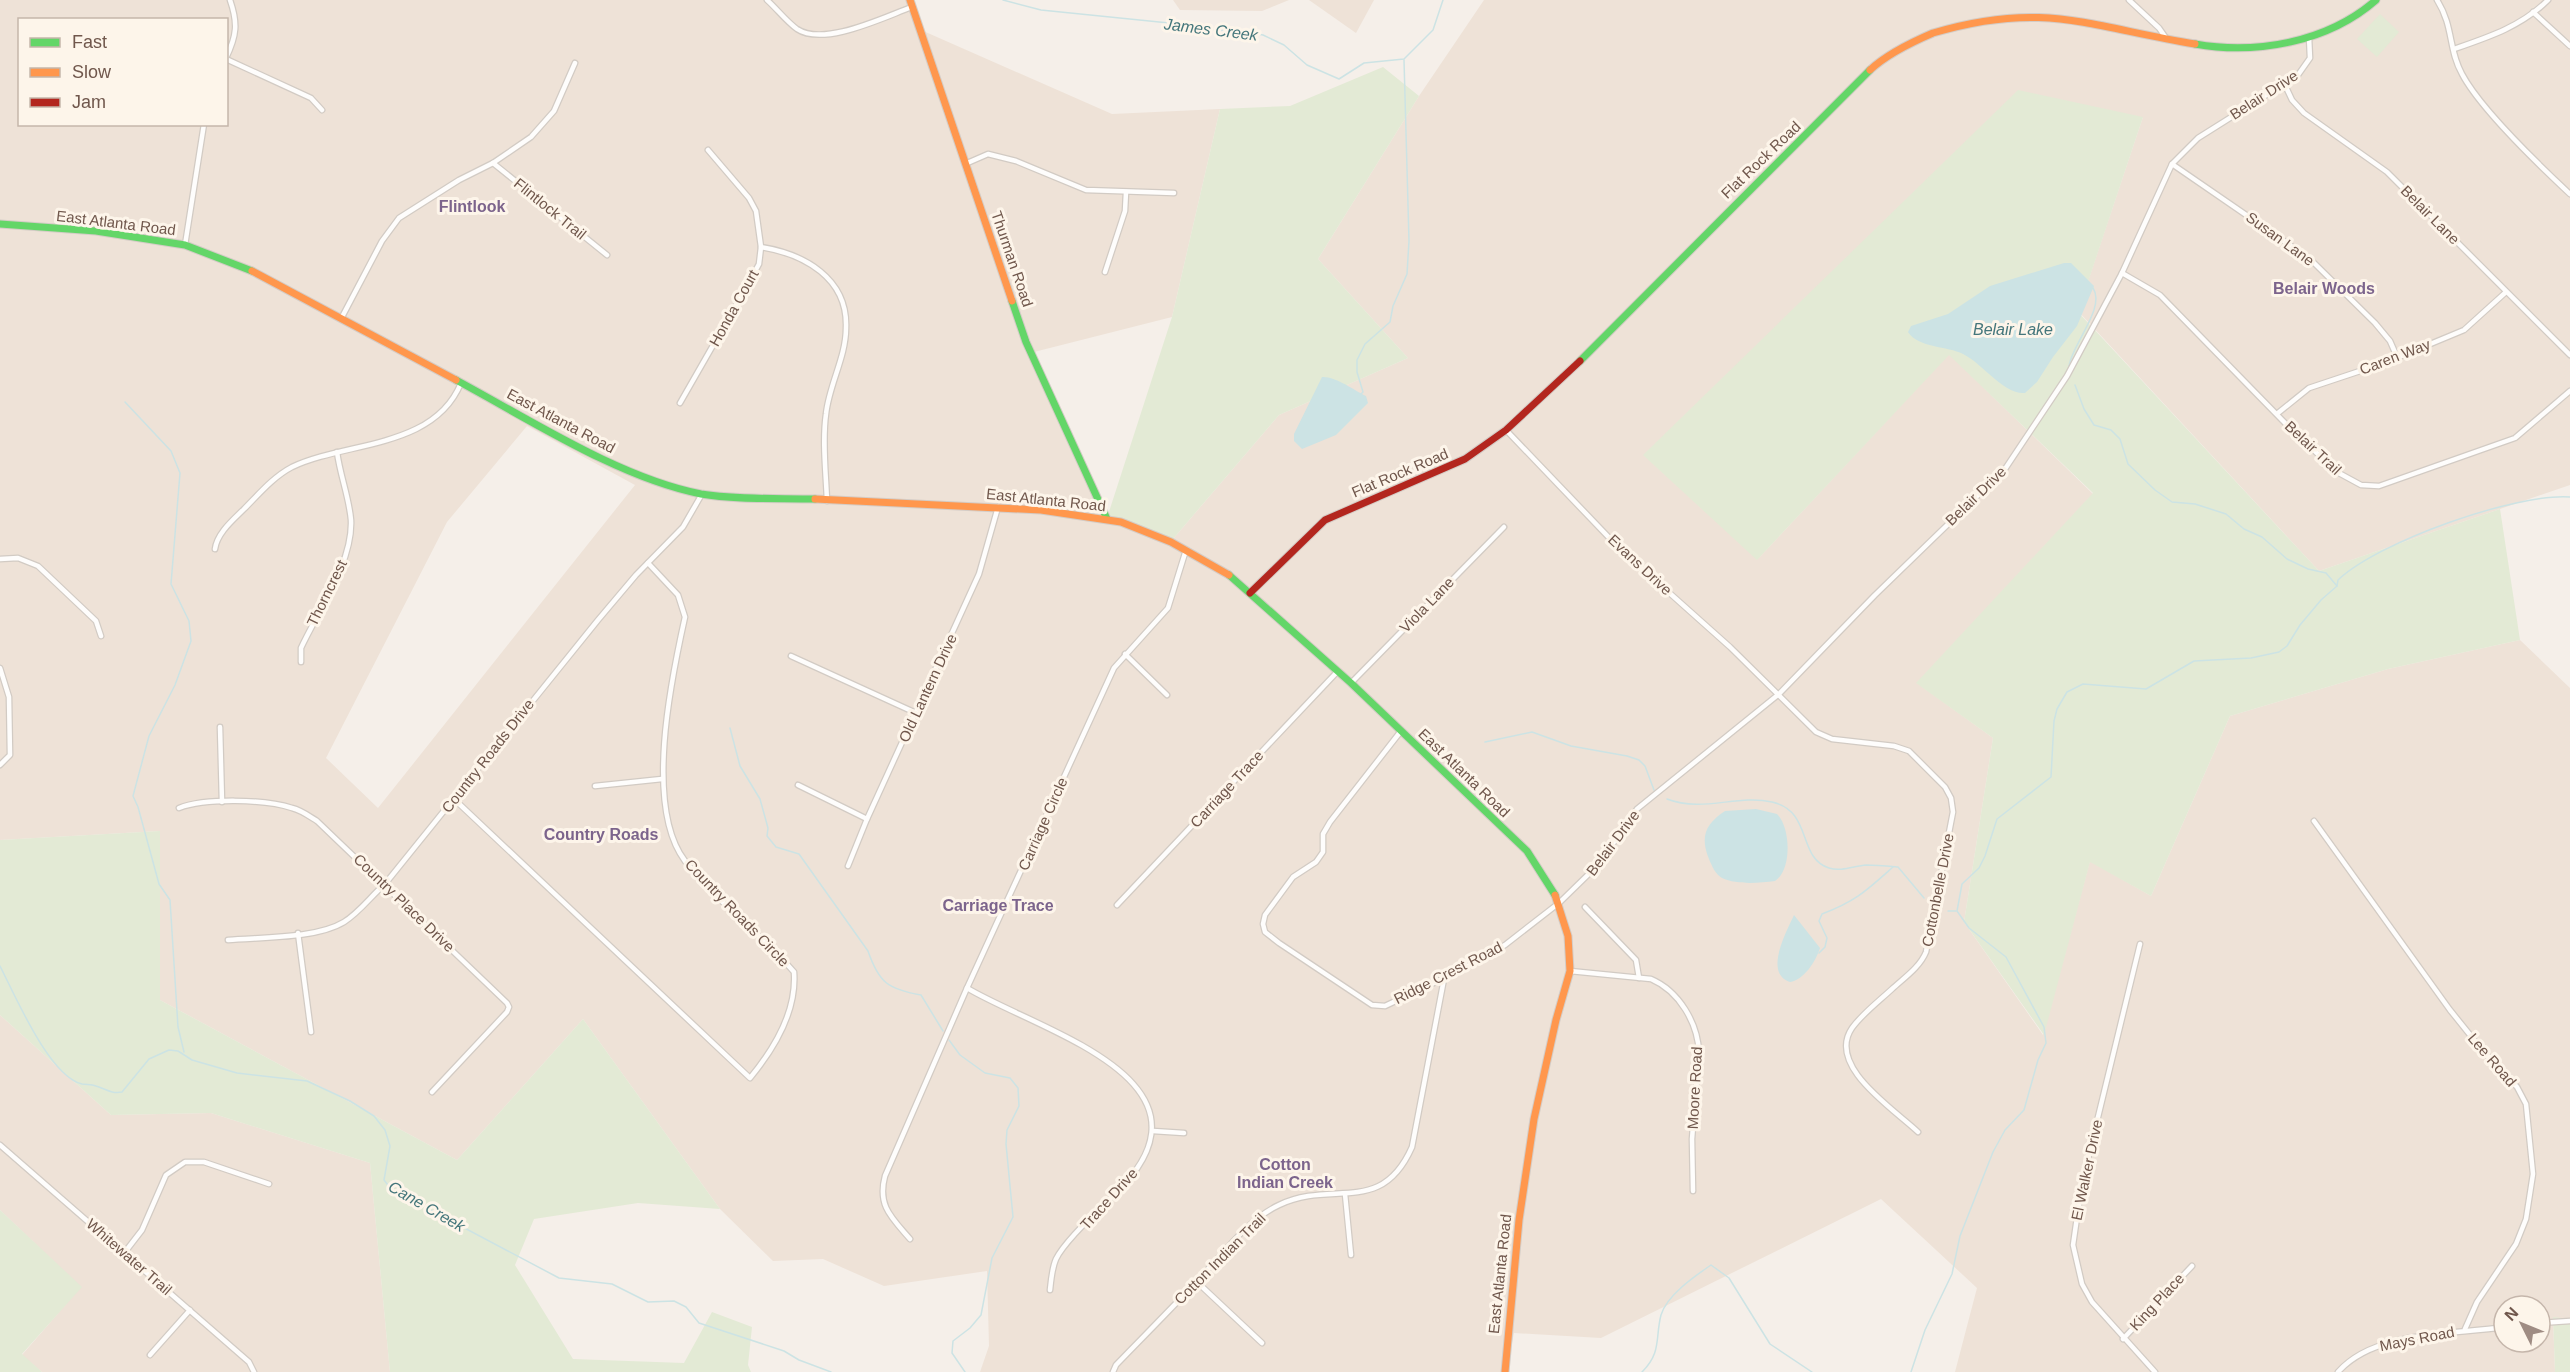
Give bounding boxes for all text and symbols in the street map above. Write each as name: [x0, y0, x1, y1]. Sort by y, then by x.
water label: James Creek: [1162, 15, 1260, 44]
legend: [18, 18, 228, 126]
text: Fast: [72, 32, 107, 52]
text: Slow: [72, 62, 112, 82]
street label: Belair Drive: [2227, 66, 2301, 123]
text: Jam: [72, 92, 106, 112]
street label: Flat Rock Road: [1718, 118, 1804, 202]
street label: Flintlock Trail: [511, 174, 590, 243]
street label: Belair Lane: [2398, 182, 2463, 247]
district label: Flintlook: [439, 198, 505, 215]
street label: East Atlanta Road: [55, 207, 177, 238]
street label: Susan Lane: [2243, 208, 2318, 269]
street label: Thurman Road: [988, 209, 1037, 309]
street label: Honda Court: [706, 266, 762, 349]
district label: Belair Woods: [2273, 280, 2375, 297]
water label: Belair Lake: [1973, 321, 2053, 338]
street label: Caren Way: [2357, 335, 2433, 378]
street label: East Atlanta Road: [504, 385, 618, 456]
street label: Belair Trail: [2282, 417, 2345, 478]
street label: Flat Rock Road: [1349, 445, 1451, 501]
street label: Belair Drive: [1942, 463, 2009, 529]
street label: East Atlanta Road: [985, 485, 1107, 514]
street label: Evans Drive: [1605, 531, 1676, 598]
street label: Thorncrest: [303, 556, 350, 629]
street label: Viola Lane: [1396, 573, 1457, 636]
street label: Old Lantern Drive: [895, 631, 960, 745]
street label: Country Roads Drive: [438, 696, 537, 816]
street label: East Atlanta Road: [1415, 725, 1513, 820]
street label: Carriage Trace: [1187, 747, 1267, 831]
street label: Carriage Circle: [1014, 775, 1071, 873]
street label: Belair Drive: [1582, 807, 1643, 879]
district label: Country Roads: [544, 826, 658, 843]
street label: Cottonbelle Drive: [1918, 832, 1957, 948]
street label: Country Place Drive: [350, 850, 458, 955]
street label: Country Roads Circle: [682, 855, 793, 970]
district label: Carriage Trace: [942, 897, 1054, 914]
street label: Ridge Crest Road: [1391, 938, 1505, 1007]
street label: Lee Road: [2465, 1030, 2520, 1090]
street label: Moore Road: [1684, 1046, 1705, 1130]
street label: El Walker Drive: [2068, 1118, 2106, 1222]
district label: Cotton Indian Creek: [1237, 1156, 1333, 1191]
street label: Trace Drive: [1077, 1164, 1141, 1233]
water label: Cane Creek: [386, 1178, 469, 1236]
street label: Cotton Indian Trail: [1171, 1210, 1269, 1308]
street label: East Atlanta Road: [1485, 1213, 1514, 1335]
street label: Whitewater Trail: [83, 1215, 175, 1298]
street label: King Place: [2126, 1270, 2187, 1334]
north arrow: [2492, 1294, 2552, 1354]
text: N: [2501, 1304, 2522, 1324]
street label: Mays Road: [2378, 1323, 2456, 1354]

